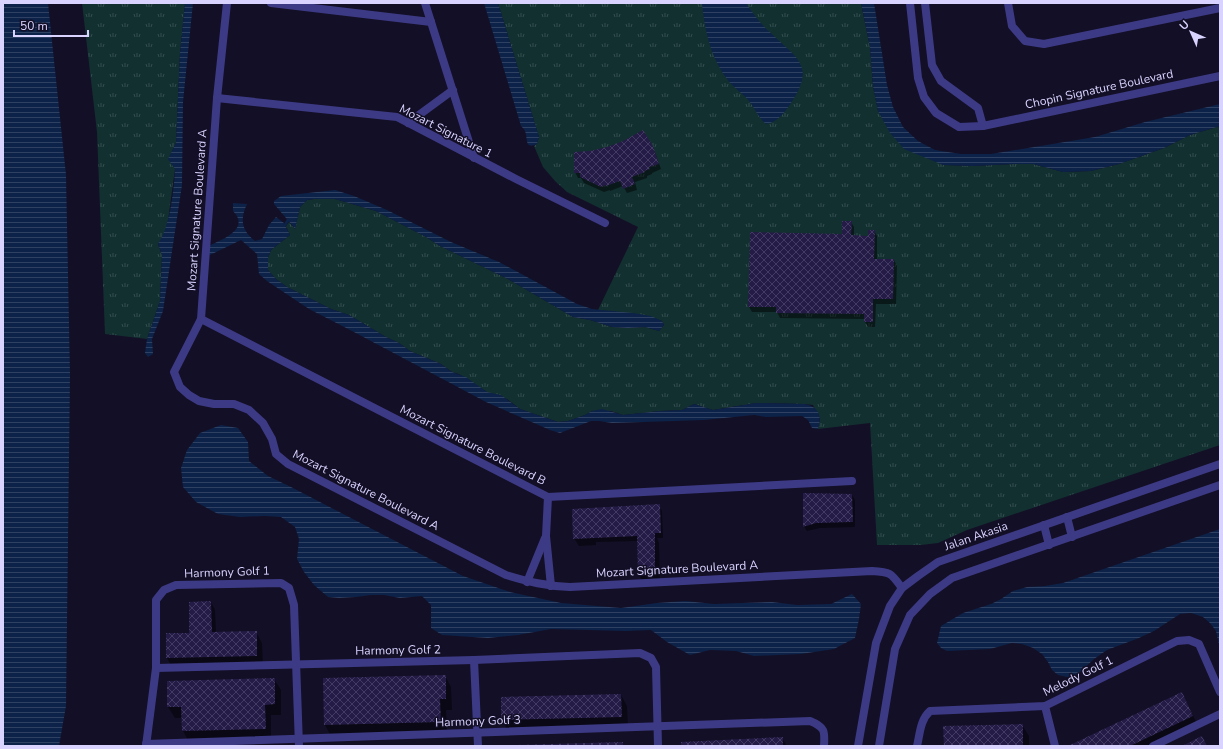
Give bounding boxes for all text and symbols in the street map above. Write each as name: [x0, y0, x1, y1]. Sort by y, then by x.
scale bar: [14, 12, 88, 38]
north arrow: [1171, 12, 1211, 52]
text: U: [1176, 17, 1192, 33]
text: 50 m: [20, 18, 48, 34]
street label: Chopin Signature Boulevard: [1023, 65, 1175, 113]
street label: Mozart Signature 1: [397, 101, 495, 161]
street label: Mozart Signature Boulevard A: [183, 128, 211, 292]
street label: Mozart Signature Boulevard B: [397, 401, 549, 489]
street label: Mozart Signature Boulevard A: [290, 446, 442, 534]
street label: Jalan Akasia: [941, 518, 1010, 555]
street label: Mozart Signature Boulevard A: [595, 557, 759, 581]
street label: Harmony Golf 1: [184, 563, 270, 581]
street label: Harmony Golf 2: [355, 641, 441, 659]
street label: Melody Golf 1: [1040, 652, 1116, 700]
street label: Harmony Golf 3: [435, 712, 521, 730]

